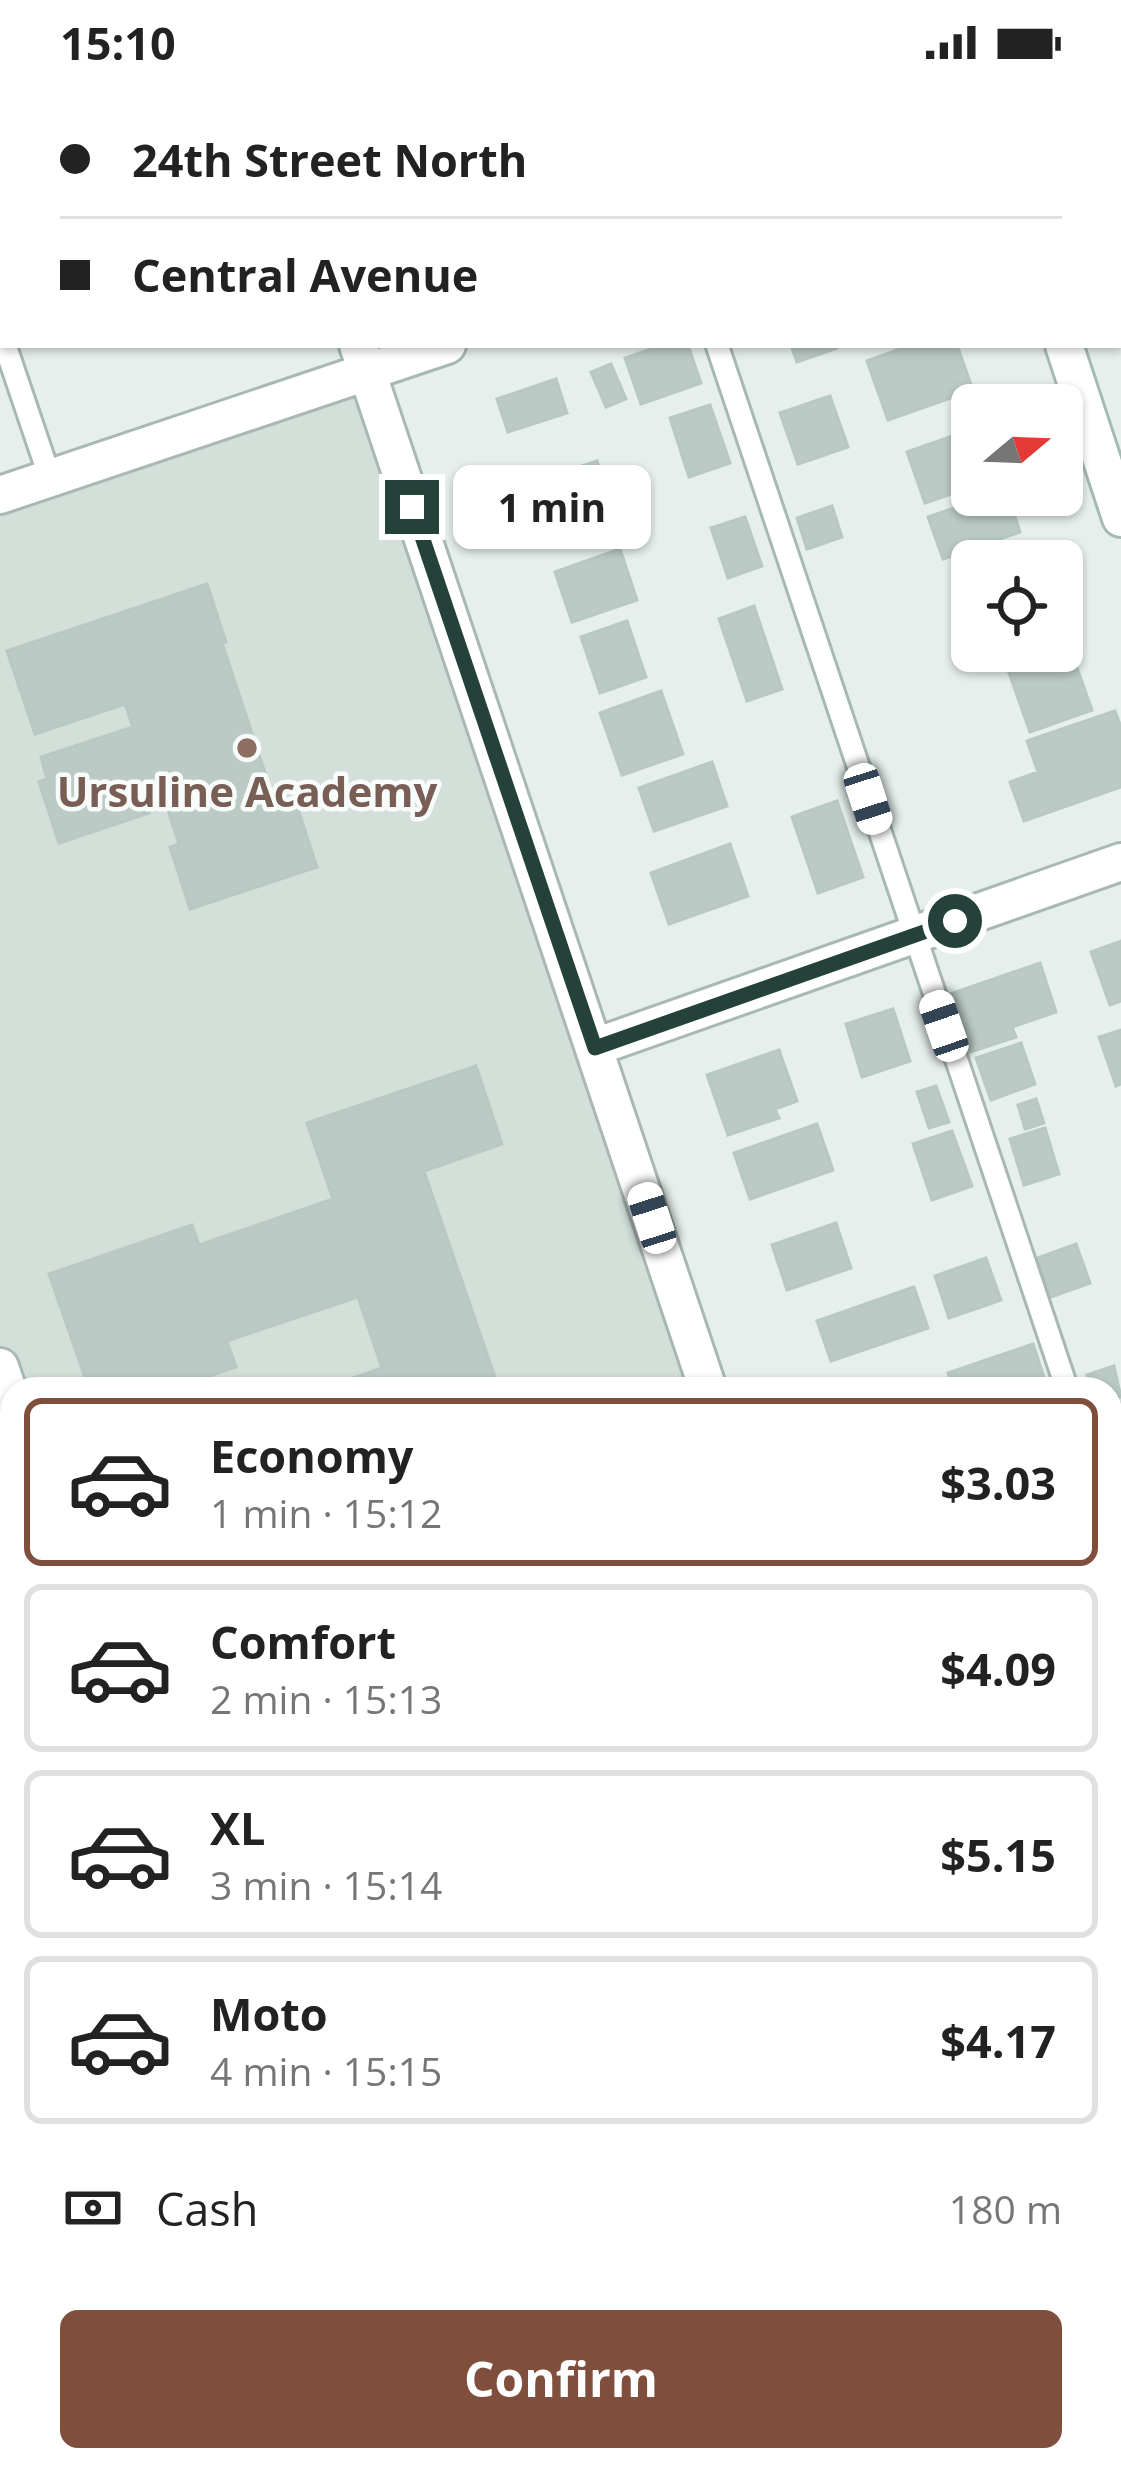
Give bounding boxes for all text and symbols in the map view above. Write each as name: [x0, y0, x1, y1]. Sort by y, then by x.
text: 15:10: [60, 12, 176, 73]
text: 24th Street North: [132, 129, 527, 190]
text: Central Avenue: [132, 244, 478, 305]
north arrow: [951, 384, 1083, 516]
map controls: [951, 384, 1083, 672]
callout: 1 min: [454, 465, 652, 549]
route end: [385, 480, 439, 534]
text: 1 min: [498, 480, 606, 533]
button: locate: [951, 540, 1083, 672]
marker: Ursuline Academy: [234, 735, 260, 761]
car: [840, 759, 896, 839]
place label: Ursuline Academy: [57, 762, 437, 819]
route start: [928, 894, 982, 948]
car: [915, 986, 973, 1066]
car: [624, 1178, 680, 1258]
text: Economy: [210, 1425, 413, 1486]
icon: car: [66, 1428, 174, 1536]
text: $3.03: [940, 1452, 1056, 1513]
text: 1 min · 15:12: [210, 1486, 442, 1539]
text: Comfort: [210, 1611, 396, 1672]
icon: car: [66, 1614, 174, 1722]
text: $4.09: [940, 1638, 1056, 1699]
text: 2 min · 15:13: [210, 1672, 442, 1725]
text: XL: [210, 1797, 265, 1858]
icon: car: [66, 1800, 174, 1908]
text: $5.15: [940, 1824, 1056, 1885]
text: 3 min · 15:14: [210, 1858, 442, 1911]
text: Moto: [210, 1983, 328, 2044]
icon: car: [66, 1986, 174, 2094]
text: $4.17: [940, 2010, 1056, 2071]
text: 4 min · 15:15: [210, 2044, 442, 2097]
icon: cash: [60, 2175, 126, 2241]
text: Cash: [156, 2178, 258, 2239]
text: 180 m: [949, 2182, 1062, 2235]
button: Confirm: [60, 2310, 1062, 2448]

